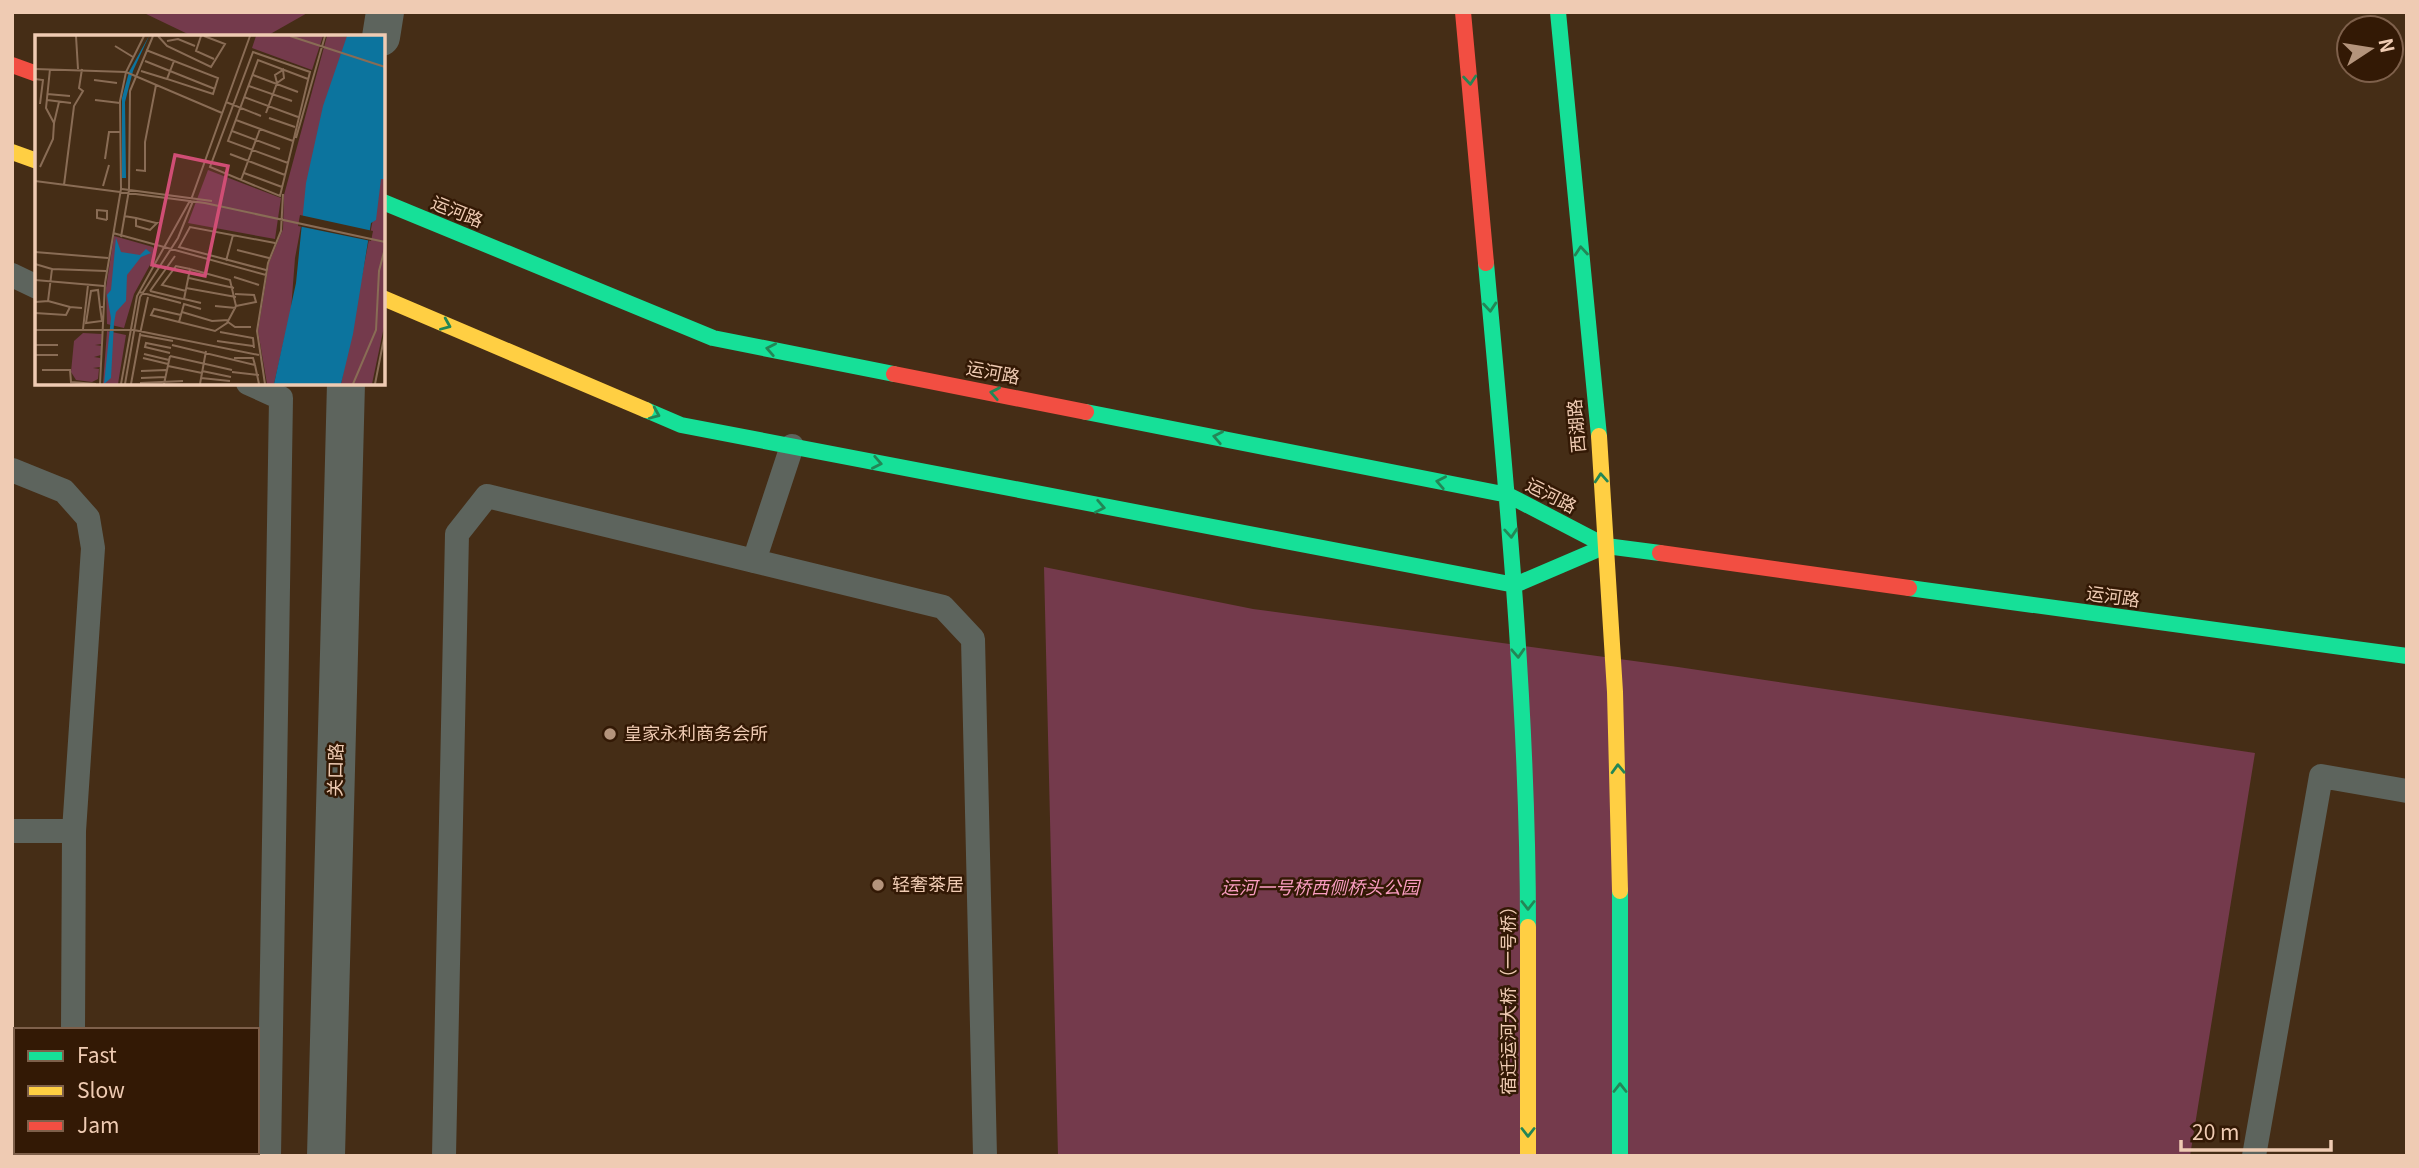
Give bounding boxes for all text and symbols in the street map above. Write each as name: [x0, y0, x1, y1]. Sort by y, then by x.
north arrow: [2335, 14, 2405, 84]
inset map: [35, 35, 385, 385]
text: N: [2373, 35, 2403, 55]
one-way arrow: [1462, 75, 1477, 86]
street label: 运河路: [428, 188, 488, 232]
one-way arrow: [1573, 245, 1588, 257]
one-way arrow: [1482, 302, 1497, 313]
one-way arrow: [439, 317, 451, 331]
one-way arrow: [765, 343, 777, 358]
street label: 运河路: [964, 353, 1022, 389]
one-way arrow: [989, 386, 1001, 401]
street label: 西湖路: [1560, 398, 1590, 454]
one-way arrow: [648, 406, 661, 420]
one-way arrow: [1212, 430, 1224, 445]
one-way arrow: [871, 455, 883, 470]
street label: 运河路: [1522, 470, 1582, 518]
one-way arrow: [1594, 472, 1609, 483]
one-way arrow: [1435, 475, 1447, 490]
one-way arrow: [1094, 498, 1106, 513]
one-way arrow: [1503, 528, 1518, 539]
street label: 运河路: [2085, 578, 2142, 612]
one-way arrow: [1510, 647, 1525, 658]
place label: 皇家永利商务会所: [624, 719, 768, 745]
marker: 皇家永利商务会所: [602, 726, 618, 742]
street label: 关口路: [321, 743, 347, 797]
one-way arrow: [1610, 763, 1625, 774]
place label: 轻奢茶居: [892, 870, 964, 896]
park label: 运河一号桥西侧桥头公园: [1221, 873, 1422, 899]
marker: 轻奢茶居: [870, 877, 886, 893]
street label: 宿迁运河大桥（一号桥）: [1494, 897, 1520, 1095]
one-way arrow: [1520, 900, 1536, 910]
legend: [14, 1028, 259, 1154]
text: Fast: [77, 1039, 117, 1069]
text: Slow: [77, 1074, 125, 1104]
one-way arrow: [1612, 1082, 1628, 1092]
scale bar: [2181, 1108, 2332, 1152]
text: Jam: [77, 1109, 120, 1139]
text: 20 m: [2192, 1116, 2239, 1146]
one-way arrow: [1520, 1127, 1536, 1138]

